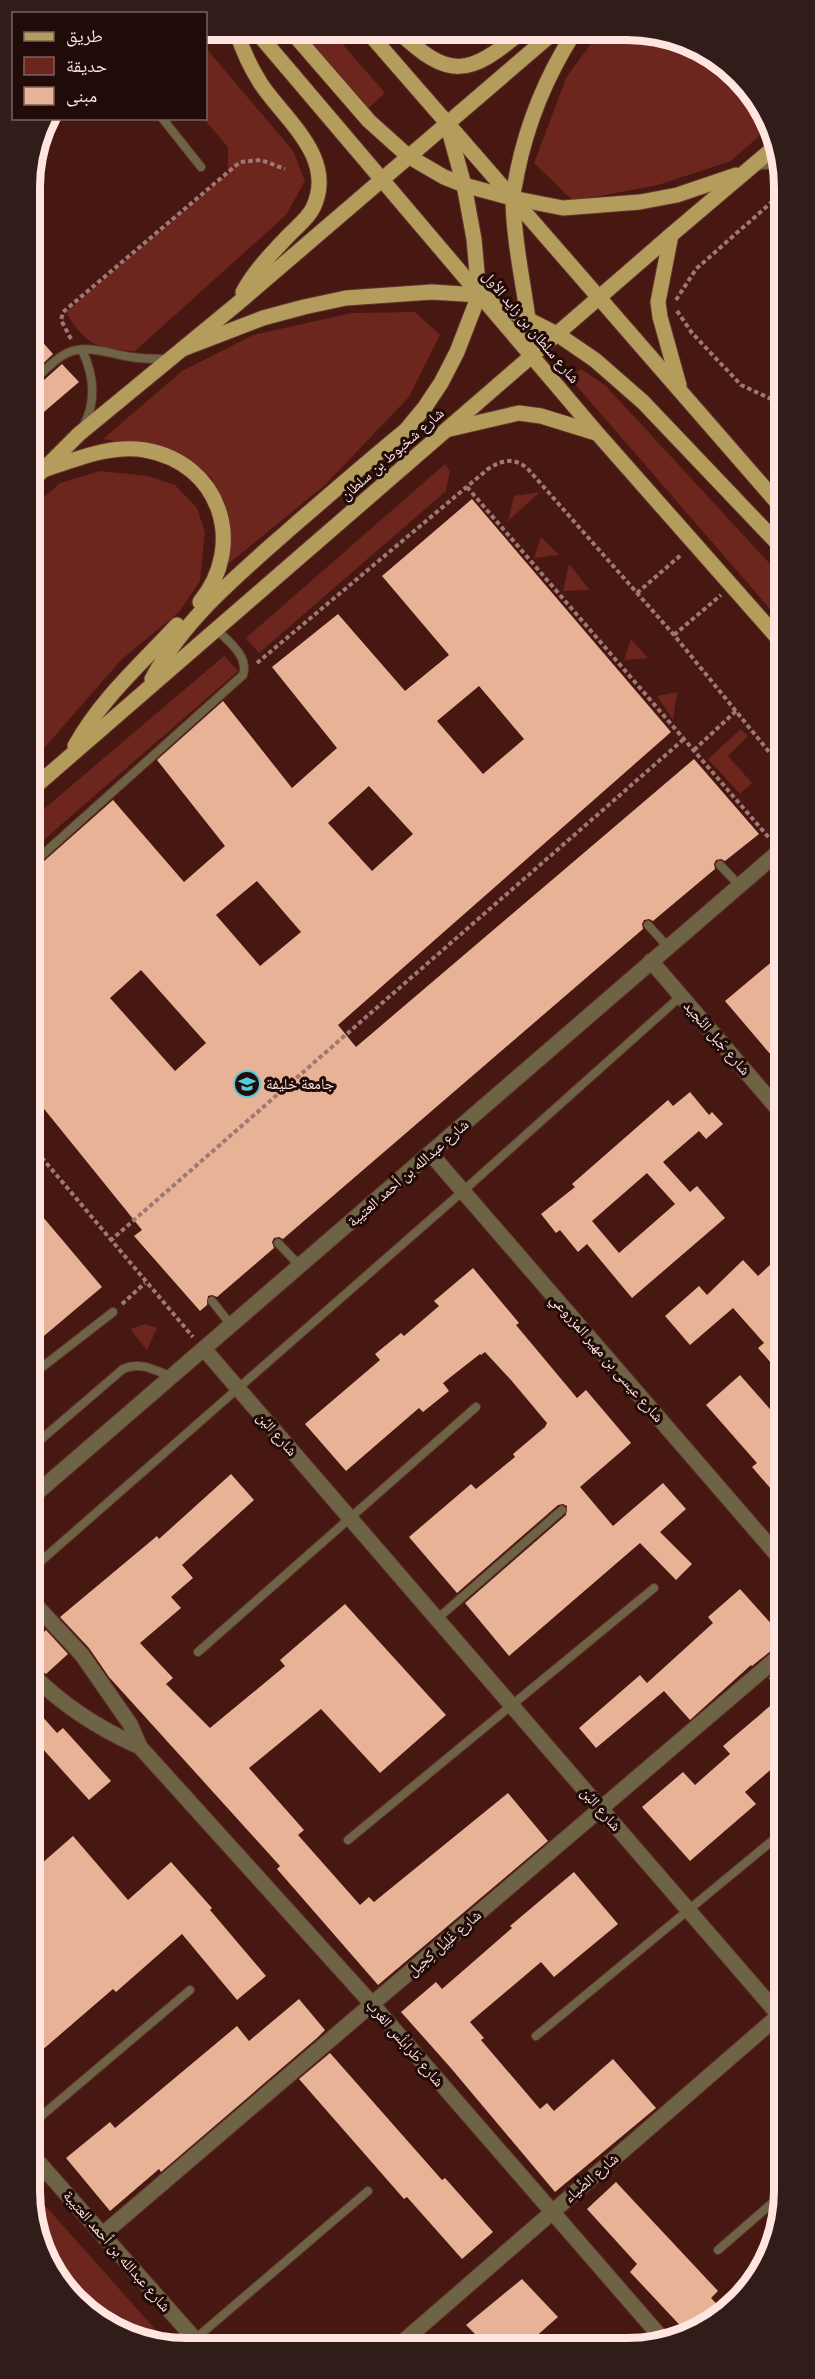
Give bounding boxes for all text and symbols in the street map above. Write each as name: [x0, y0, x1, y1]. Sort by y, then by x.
legend: [12, 12, 207, 120]
text: طريق: [66, 23, 103, 47]
text: حديقة: [66, 53, 107, 77]
text: مبنى: [66, 83, 97, 107]
street label: شارع سلطان بن زايد الأول: [478, 266, 585, 388]
street label: شارع شخبوط بن سلطان: [335, 402, 448, 505]
street label: شارع جَبل النِّجيد: [679, 996, 756, 1080]
school or university icon: جامعة خليفة: [232, 1069, 262, 1099]
place label: جامعة خليفة: [266, 1073, 335, 1093]
street label: شارع عبدالله بن أحمد العتيبة: [342, 1114, 473, 1231]
street label: شارع عيسى بن مهير المزروعي: [544, 1289, 669, 1428]
street label: شارع البُن: [252, 1407, 303, 1460]
street label: شارع البُن: [576, 1782, 627, 1835]
street label: شارع غَلِيل كِحِيل: [402, 1904, 485, 1981]
street label: شارع طَرابلُس الغرب: [362, 1994, 449, 2091]
street label: شارع الضِّياء: [559, 2148, 623, 2207]
street label: شارع عبدالله بن أحمد العتيبة: [59, 2185, 176, 2316]

